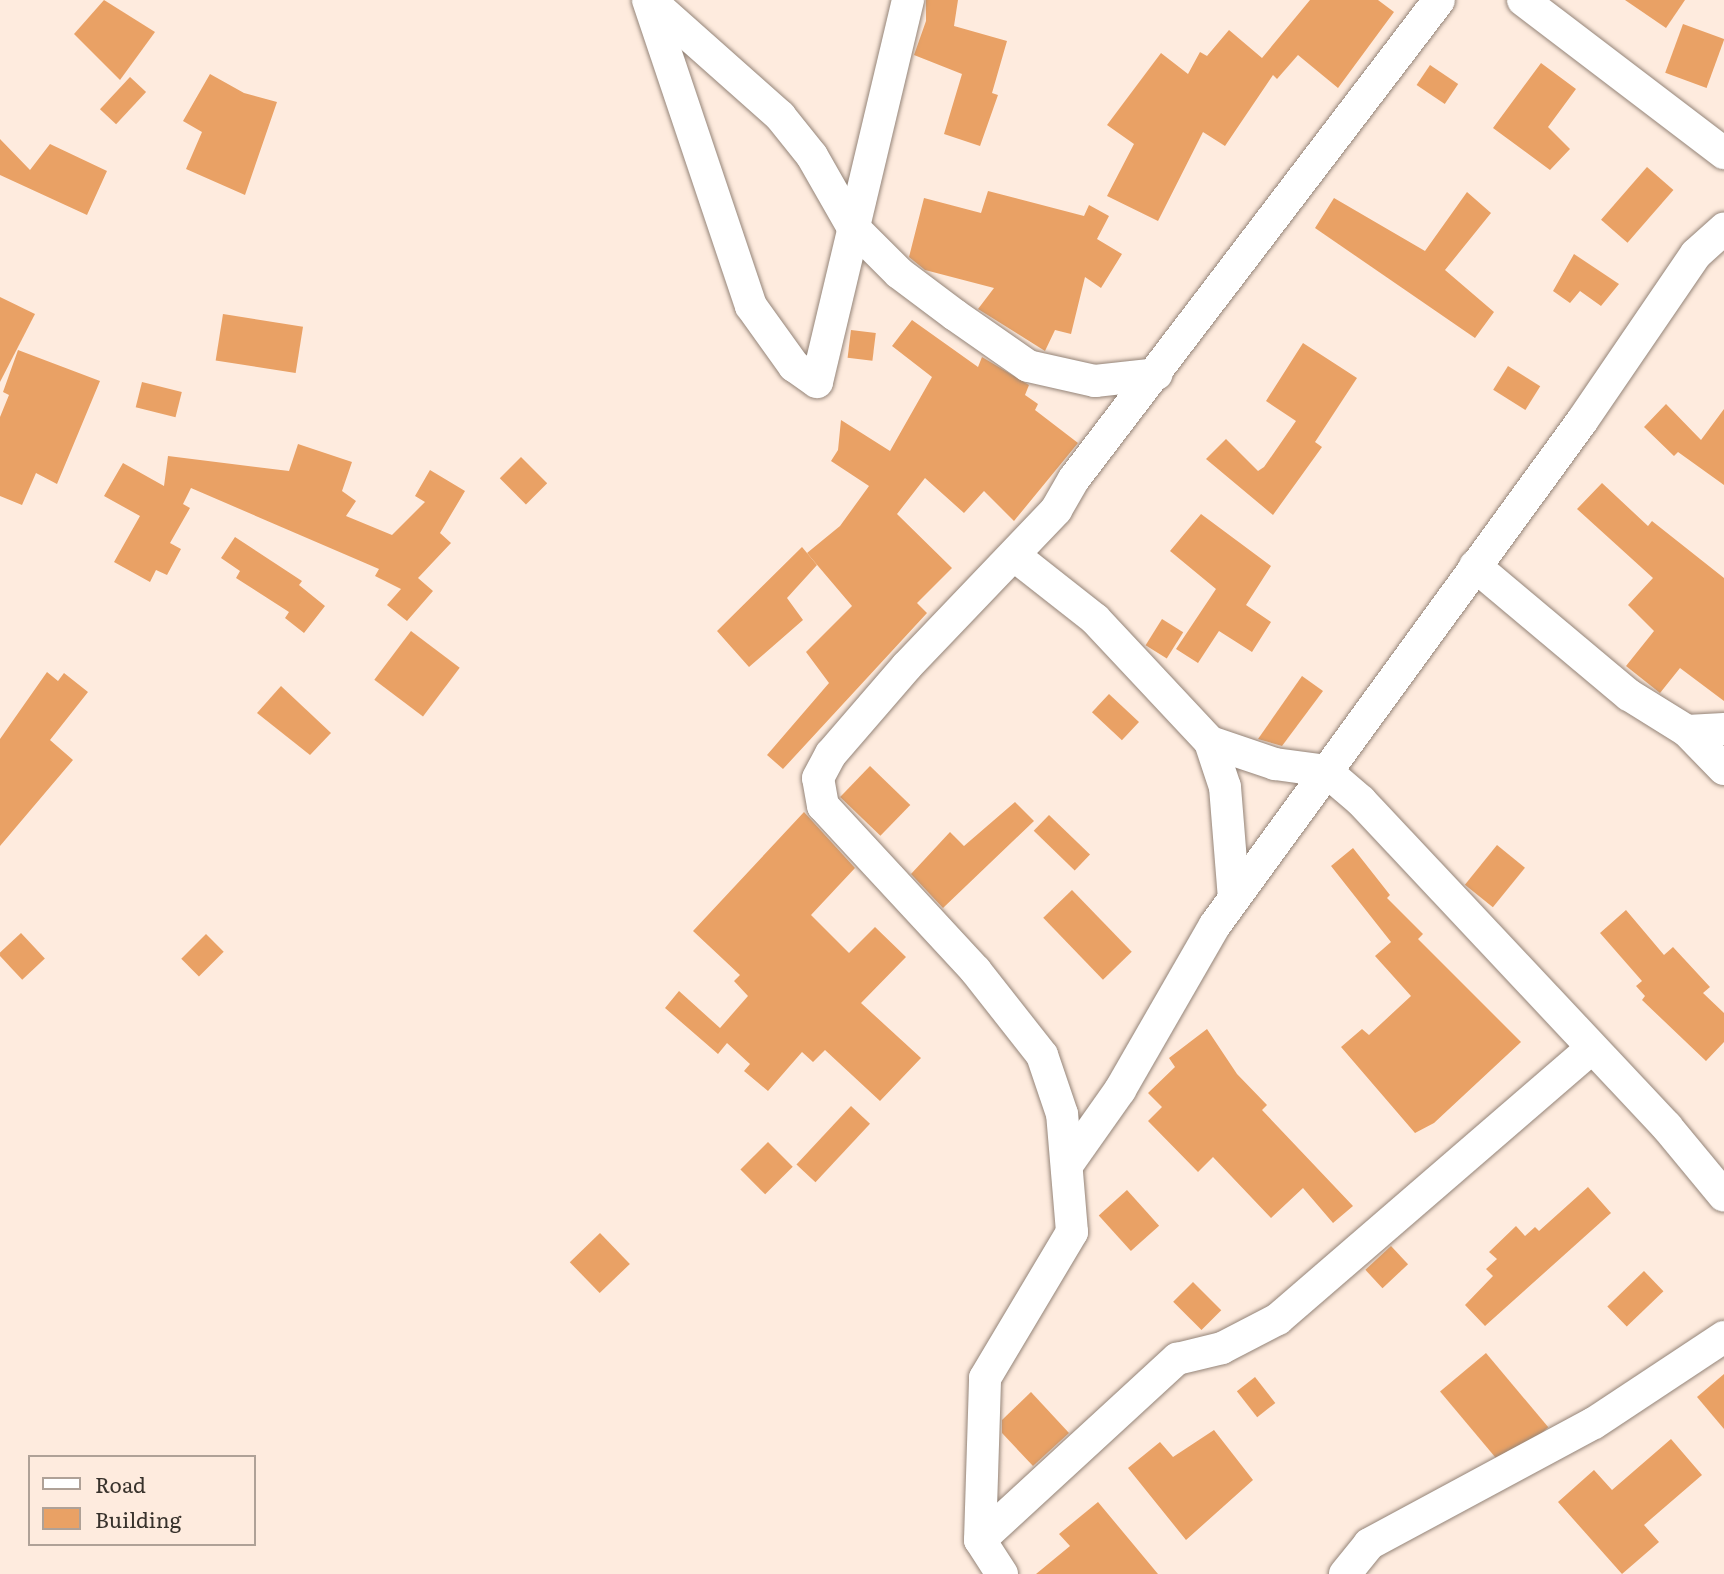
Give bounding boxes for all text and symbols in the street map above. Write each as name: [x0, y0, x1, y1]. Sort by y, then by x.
legend: [28, 1455, 256, 1546]
text: Road: [95, 1468, 146, 1499]
text: Building: [95, 1503, 181, 1534]

